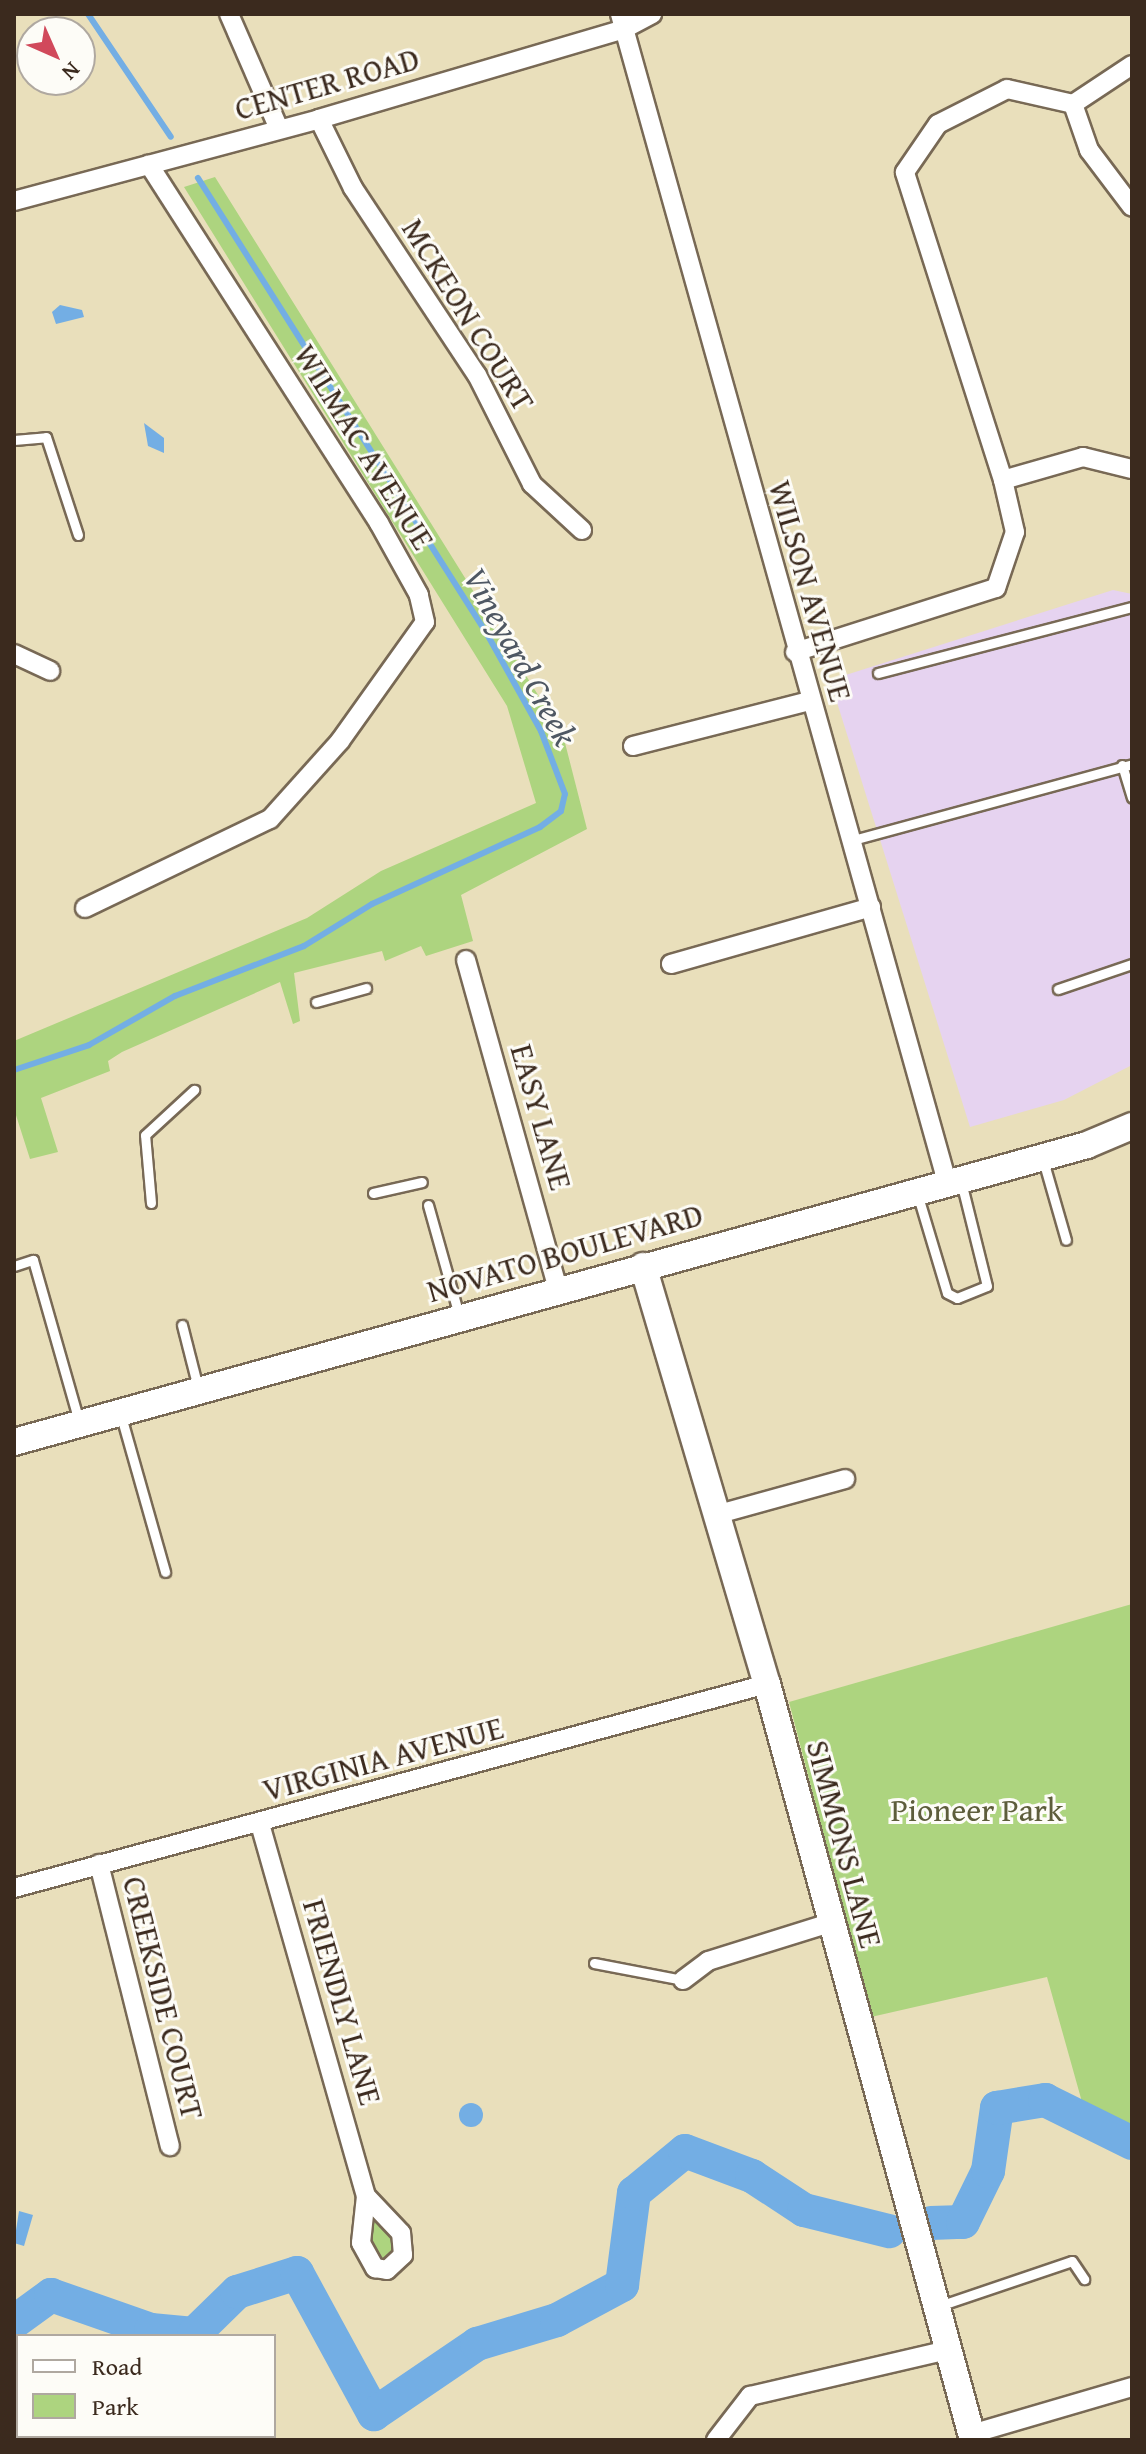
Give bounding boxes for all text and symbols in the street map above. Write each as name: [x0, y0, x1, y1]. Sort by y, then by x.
north arrow: [16, 16, 96, 96]
street label: CENTER ROAD: [230, 39, 424, 129]
text: N: [55, 55, 88, 88]
street label: MCKEON COURT: [393, 212, 543, 418]
street label: WILMAC AVENUE: [286, 337, 442, 557]
street label: WILSON AVENUE: [760, 476, 860, 706]
water label: Vineyard Creek: [455, 560, 587, 752]
street label: EASY LANE: [502, 1040, 580, 1194]
street label: NOVATO BOULEVARD: [423, 1195, 707, 1311]
street label: VIRGINIA AVENUE: [259, 1708, 507, 1810]
street label: SIMMONS LANE: [798, 1736, 890, 1952]
park label: Pioneer Park: [891, 1791, 1063, 1829]
street label: CREEKSIDE COURT: [114, 1873, 212, 2123]
street label: FRIENDLY LANE: [294, 1895, 390, 2109]
legend: [16, 2334, 276, 2438]
text: Road: [92, 2349, 142, 2384]
text: Park: [92, 2389, 138, 2424]

